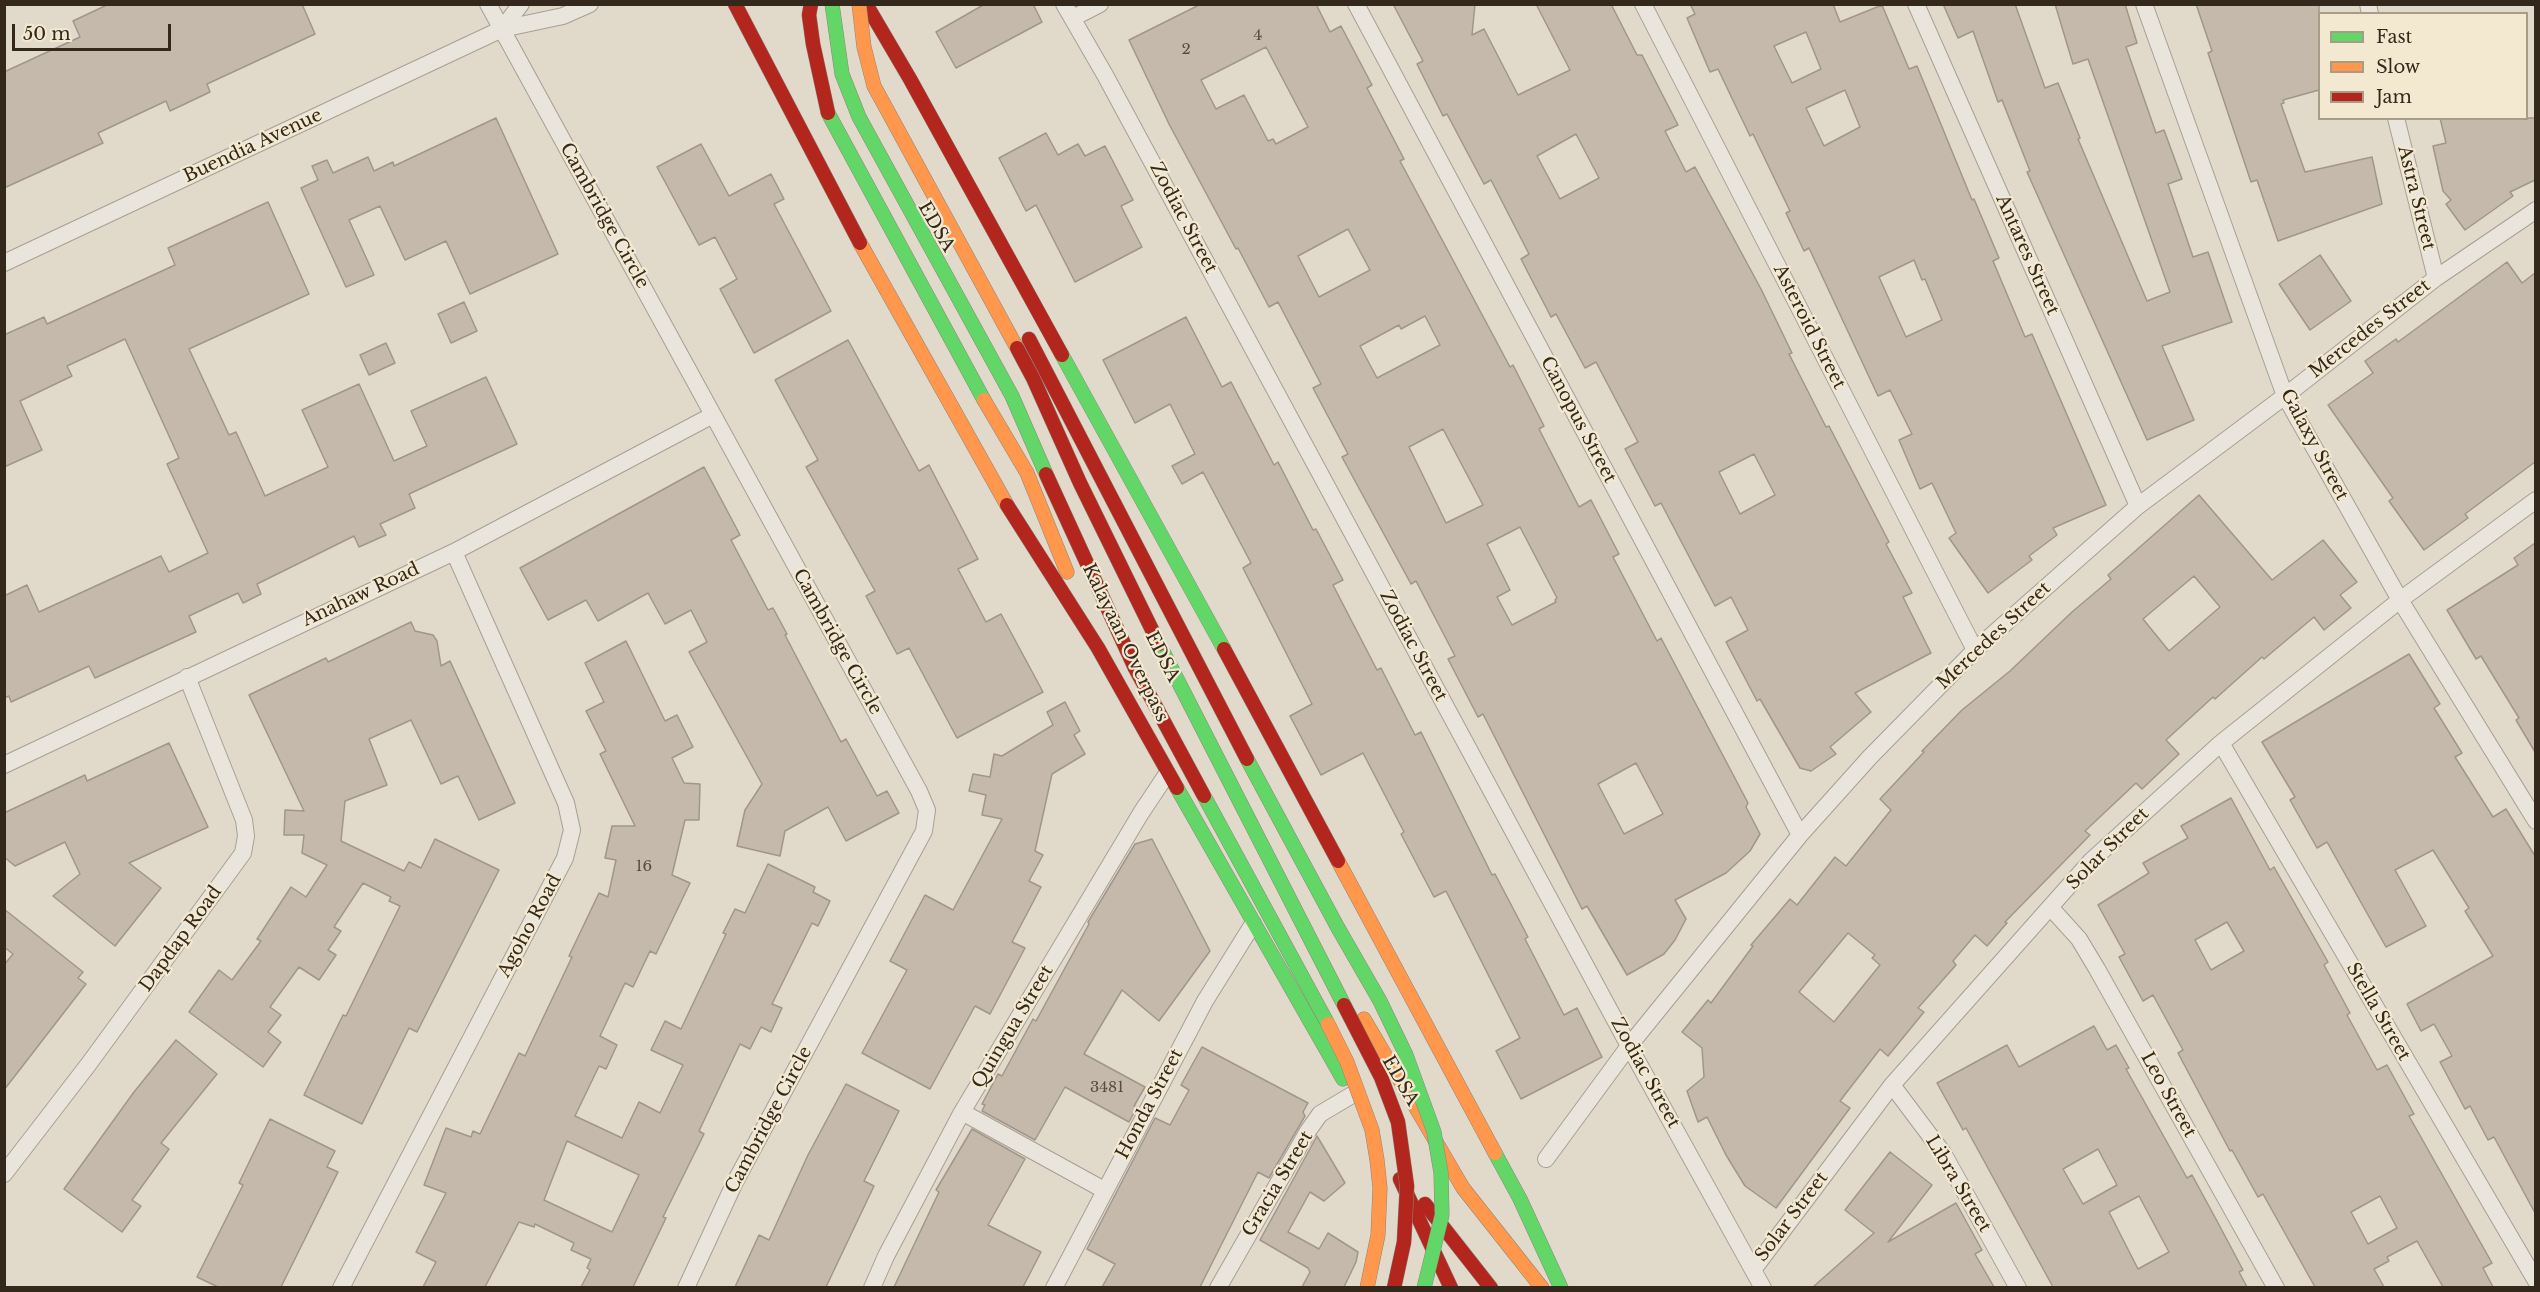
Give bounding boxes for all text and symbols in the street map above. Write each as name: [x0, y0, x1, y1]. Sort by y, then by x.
scale bar: [15, 12, 174, 50]
legend: [2318, 12, 2528, 120]
text: 50 m: [23, 23, 71, 45]
text: Fast: [2376, 26, 2412, 48]
house number: 4: [1254, 27, 1262, 45]
house number: 2: [1181, 41, 1191, 59]
text: Slow: [2376, 56, 2420, 78]
text: Jam: [2376, 86, 2412, 108]
street label: Buendia Avenue: [180, 104, 326, 188]
street label: Cambridge Circle: [555, 139, 653, 293]
street label: Astra Street: [2393, 144, 2439, 252]
street label: Zodiac Street: [1145, 159, 1221, 277]
street label: Antares Street: [1991, 192, 2063, 318]
street label: EDSA: [913, 198, 959, 256]
street label: Asteroid Street: [1768, 261, 1850, 393]
street label: Mercedes Street: [2305, 275, 2435, 383]
street label: Canopus Street: [1536, 353, 1620, 487]
street label: Galaxy Street: [2276, 386, 2352, 504]
street label: Anahaw Road: [299, 558, 423, 632]
street label: Kalayaan Overpass: [1077, 560, 1173, 726]
street label: Cambridge Circle: [788, 565, 886, 719]
street label: Mercedes Street: [1933, 578, 2055, 694]
street label: Zodiac Street: [1375, 587, 1451, 705]
street label: EDSA: [1140, 628, 1184, 686]
street label: Solar Street: [2062, 803, 2154, 895]
house number: 16: [636, 858, 652, 876]
street label: Agoho Road: [494, 871, 566, 981]
street label: Dapdap Road: [135, 882, 227, 996]
street label: Stella Street: [2341, 959, 2415, 1065]
street label: Quingua Street: [968, 962, 1058, 1092]
street label: Zodiac Street: [1606, 1014, 1684, 1132]
street label: Cambridge Circle: [721, 1043, 817, 1197]
street label: Honda Street: [1112, 1045, 1188, 1163]
street label: Leo Street: [2136, 1048, 2200, 1142]
street label: EDSA: [1377, 1052, 1423, 1110]
house number: 3481: [1090, 1079, 1124, 1097]
street label: Gracia Street: [1238, 1127, 1318, 1241]
street label: Libra Street: [1921, 1132, 1995, 1236]
street label: Solar Street: [1751, 1168, 1833, 1266]

